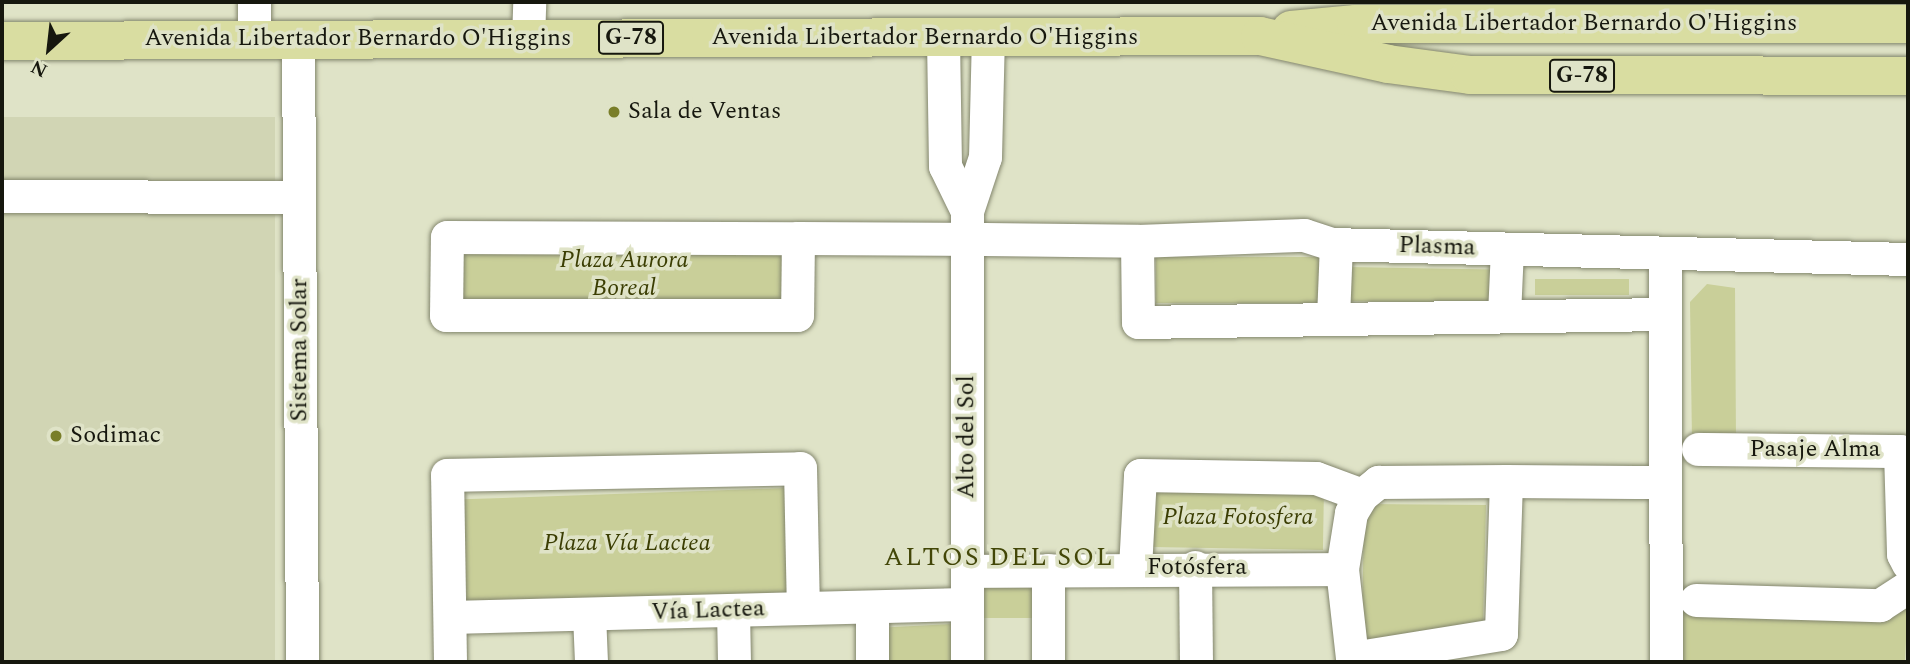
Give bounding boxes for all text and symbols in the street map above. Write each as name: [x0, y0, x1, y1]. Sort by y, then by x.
street label: Avenida Libertador Bernardo O'Higgins: [1371, 10, 1797, 38]
north arrow: [14, 14, 84, 84]
road number: G-78: [598, 19, 664, 58]
street label: Avenida Libertador Bernardo O'Higgins: [712, 24, 1138, 52]
street label: Avenida Libertador Bernardo O'Higgins: [145, 25, 571, 53]
text: N: [26, 52, 53, 85]
road number: G-78: [1549, 57, 1615, 96]
place label: Sala de Ventas: [628, 98, 781, 126]
marker: Sala de Ventas: [606, 104, 622, 120]
street label: Plasma: [1398, 231, 1476, 263]
park label: Plaza Aurora Boreal: [560, 247, 688, 303]
street label: Sistema Solar: [286, 278, 314, 422]
street label: Alto del Sol: [953, 375, 981, 499]
place label: Sodimac: [70, 422, 161, 450]
marker: Sodimac: [48, 428, 64, 444]
street label: Pasaje Alma: [1750, 436, 1880, 464]
park label: Plaza Fotosfera: [1162, 504, 1314, 532]
park label: Plaza Vía Lactea: [543, 530, 711, 558]
district label: ALTOS DEL SOL: [885, 542, 1113, 574]
street label: Fotósfera: [1147, 554, 1247, 582]
street label: Vía Lactea: [651, 595, 765, 627]

